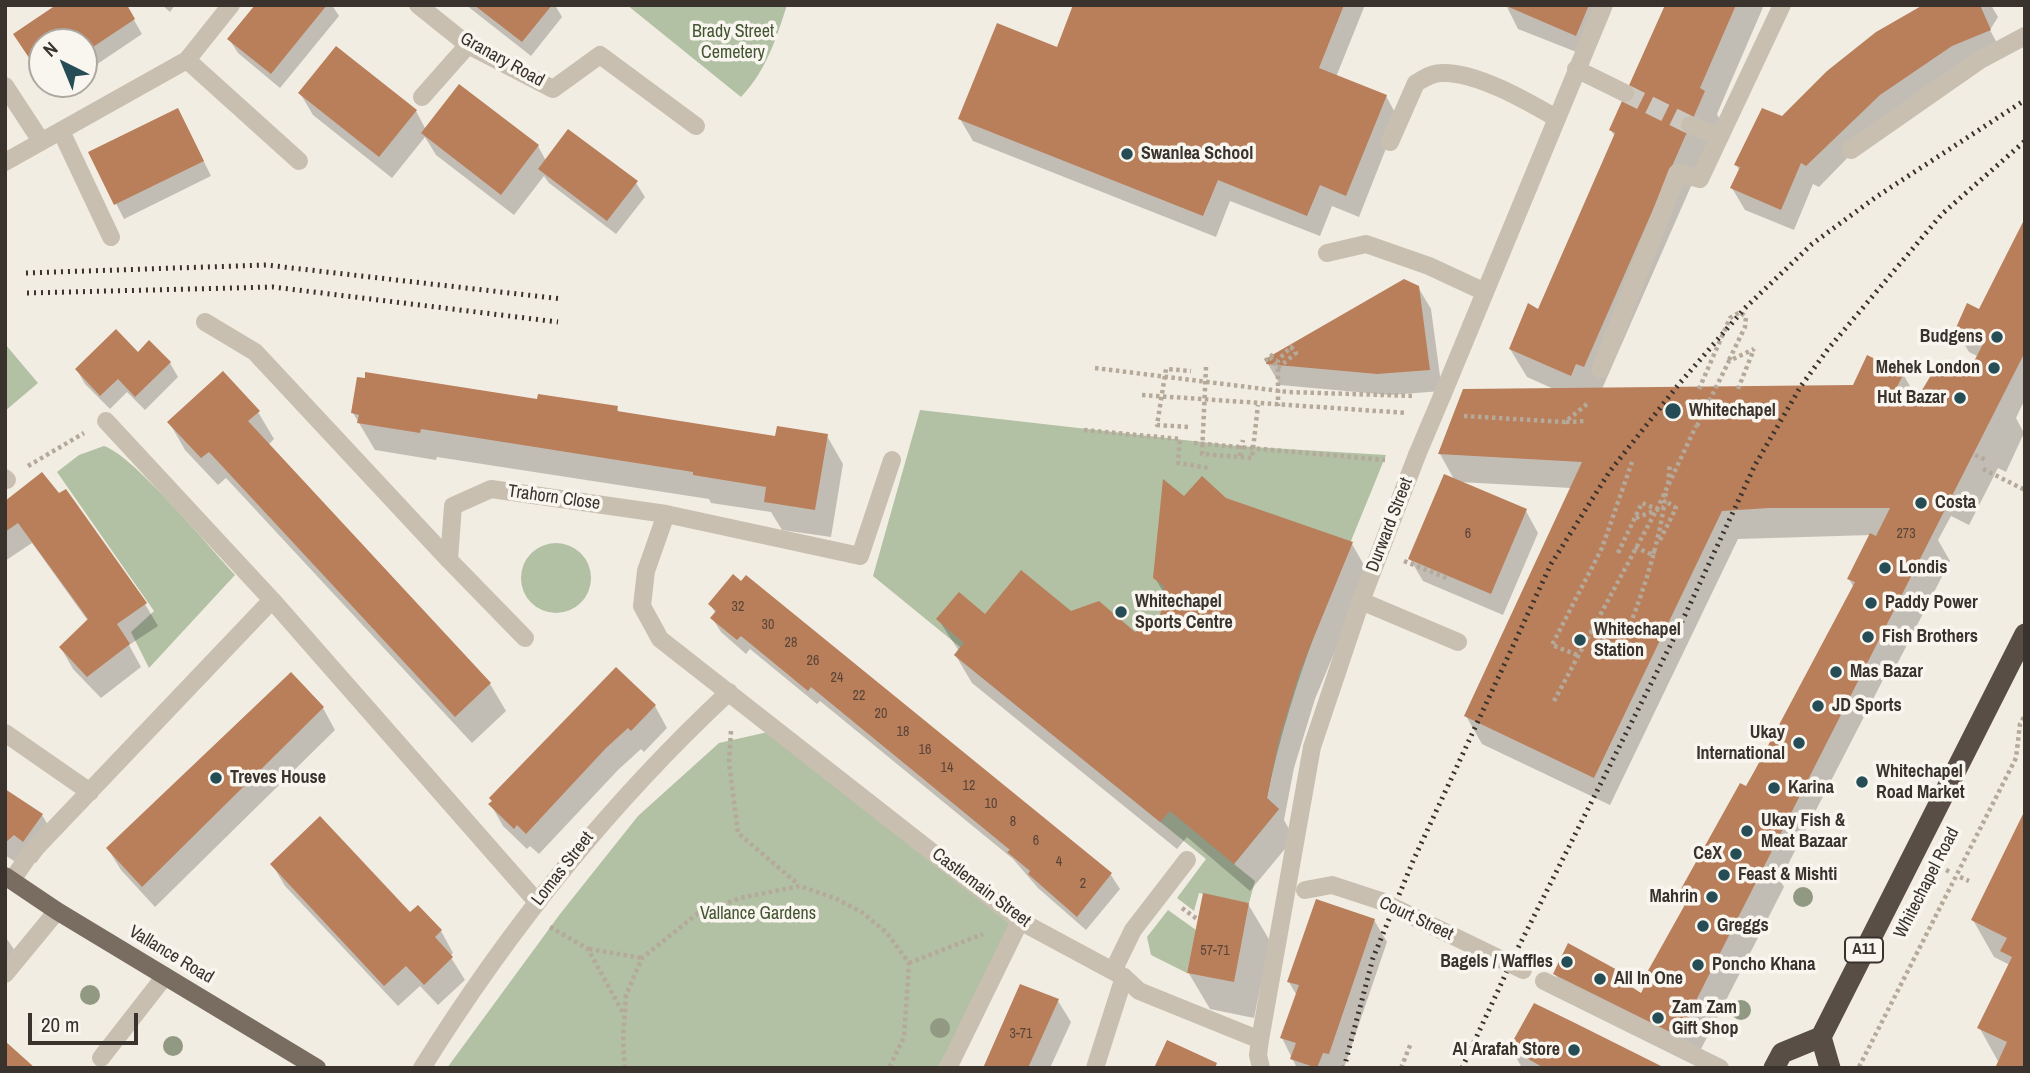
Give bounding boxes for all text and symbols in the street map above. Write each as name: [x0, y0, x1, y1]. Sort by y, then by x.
park label: Brady Street Cemetery: [692, 21, 774, 64]
north arrow: [28, 28, 98, 98]
street label: Granary Road: [456, 28, 548, 92]
text: N: [37, 36, 63, 62]
place label: Swanlea School: [1141, 143, 1253, 165]
marker: Swanlea School: [1119, 146, 1135, 162]
place label: Budgens: [1920, 326, 1983, 348]
marker: Budgens: [1989, 329, 2005, 345]
place label: Mehek London: [1876, 357, 1980, 379]
marker: Mehek London: [1986, 360, 2002, 376]
place label: Hut Bazar: [1877, 387, 1946, 409]
marker: Hut Bazar: [1952, 390, 1968, 406]
place label: Whitechapel: [1689, 400, 1776, 422]
marker: Whitechapel: [1663, 401, 1683, 421]
street label: Durward Street: [1362, 475, 1418, 575]
street label: Trahorn Close: [506, 481, 602, 515]
place label: Costa: [1935, 492, 1976, 514]
marker: Costa: [1913, 495, 1929, 511]
house number: 6: [1465, 526, 1471, 542]
house number: 273: [1896, 526, 1916, 542]
place label: Londis: [1899, 557, 1947, 579]
marker: Londis: [1877, 560, 1893, 576]
place label: Whitechapel Sports Centre: [1135, 591, 1233, 634]
place label: Paddy Power: [1885, 592, 1978, 614]
marker: Paddy Power: [1863, 595, 1879, 611]
house number: 32: [732, 599, 744, 615]
marker: Whitechapel Sports Centre: [1113, 604, 1129, 620]
house number: 30: [762, 617, 774, 633]
place label: Whitechapel Station: [1594, 619, 1681, 662]
place label: Fish Brothers: [1882, 626, 1978, 648]
marker: Fish Brothers: [1860, 629, 1876, 645]
marker: Whitechapel Station: [1572, 632, 1588, 648]
house number: 28: [785, 635, 797, 651]
house number: 26: [807, 653, 819, 669]
place label: Mas Bazar: [1850, 661, 1923, 683]
marker: Mas Bazar: [1828, 664, 1844, 680]
house number: 24: [831, 670, 843, 686]
house number: 22: [853, 688, 865, 704]
place label: JD Sports: [1832, 695, 1902, 717]
marker: JD Sports: [1810, 698, 1826, 714]
house number: 20: [875, 706, 887, 722]
place label: Ukay International: [1696, 722, 1785, 764]
house number: 18: [897, 724, 909, 740]
marker: Ukay International: [1791, 735, 1807, 751]
house number: 16: [919, 742, 931, 758]
house number: 14: [941, 760, 953, 776]
place label: Whitechapel Road Market: [1876, 761, 1965, 804]
place label: Treves House: [230, 767, 326, 789]
marker: Treves House: [208, 770, 224, 786]
marker: Whitechapel Road Market: [1854, 774, 1870, 790]
place label: Karina: [1788, 777, 1834, 799]
house number: 12: [963, 778, 975, 794]
marker: Karina: [1766, 780, 1782, 796]
house number: 10: [985, 796, 997, 812]
place label: Ukay Fish & Meat Bazaar: [1761, 810, 1847, 852]
house number: 8: [1010, 814, 1016, 830]
marker: Ukay Fish & Meat Bazaar: [1739, 823, 1755, 839]
street label: Whitechapel Road: [1890, 824, 1964, 942]
street label: Lomas Street: [527, 828, 599, 910]
house number: 6: [1033, 833, 1039, 849]
place label: CeX: [1693, 843, 1722, 865]
street label: Castlemain Street: [927, 844, 1035, 932]
marker: CeX: [1728, 846, 1744, 862]
house number: 4: [1056, 854, 1062, 870]
place label: Feast & Mishti: [1738, 864, 1837, 886]
marker: Feast & Mishti: [1716, 867, 1732, 883]
house number: 2: [1080, 876, 1086, 892]
place label: Mahrin: [1650, 886, 1698, 908]
marker: Mahrin: [1704, 889, 1720, 905]
street label: Court Street: [1375, 892, 1457, 946]
park label: Vallance Gardens: [700, 903, 816, 925]
place label: Greggs: [1717, 915, 1769, 937]
marker: Greggs: [1695, 918, 1711, 934]
street label: Vallance Road: [125, 921, 217, 989]
road number: A11: [1845, 938, 1883, 962]
house number: 57-71: [1200, 943, 1230, 959]
place label: Bagels / Waffles: [1440, 951, 1553, 973]
marker: Bagels / Waffles: [1559, 954, 1575, 970]
place label: Poncho Khana: [1712, 954, 1815, 976]
marker: Poncho Khana: [1690, 957, 1706, 973]
place label: All In One: [1614, 968, 1683, 990]
marker: All In One: [1592, 971, 1608, 987]
place label: Zam Zam Gift Shop: [1672, 997, 1738, 1040]
scale bar: [32, 1000, 142, 1044]
text: 20 m: [41, 1010, 79, 1039]
marker: Zam Zam Gift Shop: [1650, 1010, 1666, 1026]
house number: 3-71: [1010, 1026, 1032, 1042]
place label: Al Arafah Store: [1453, 1039, 1560, 1061]
marker: Al Arafah Store: [1566, 1042, 1582, 1058]

